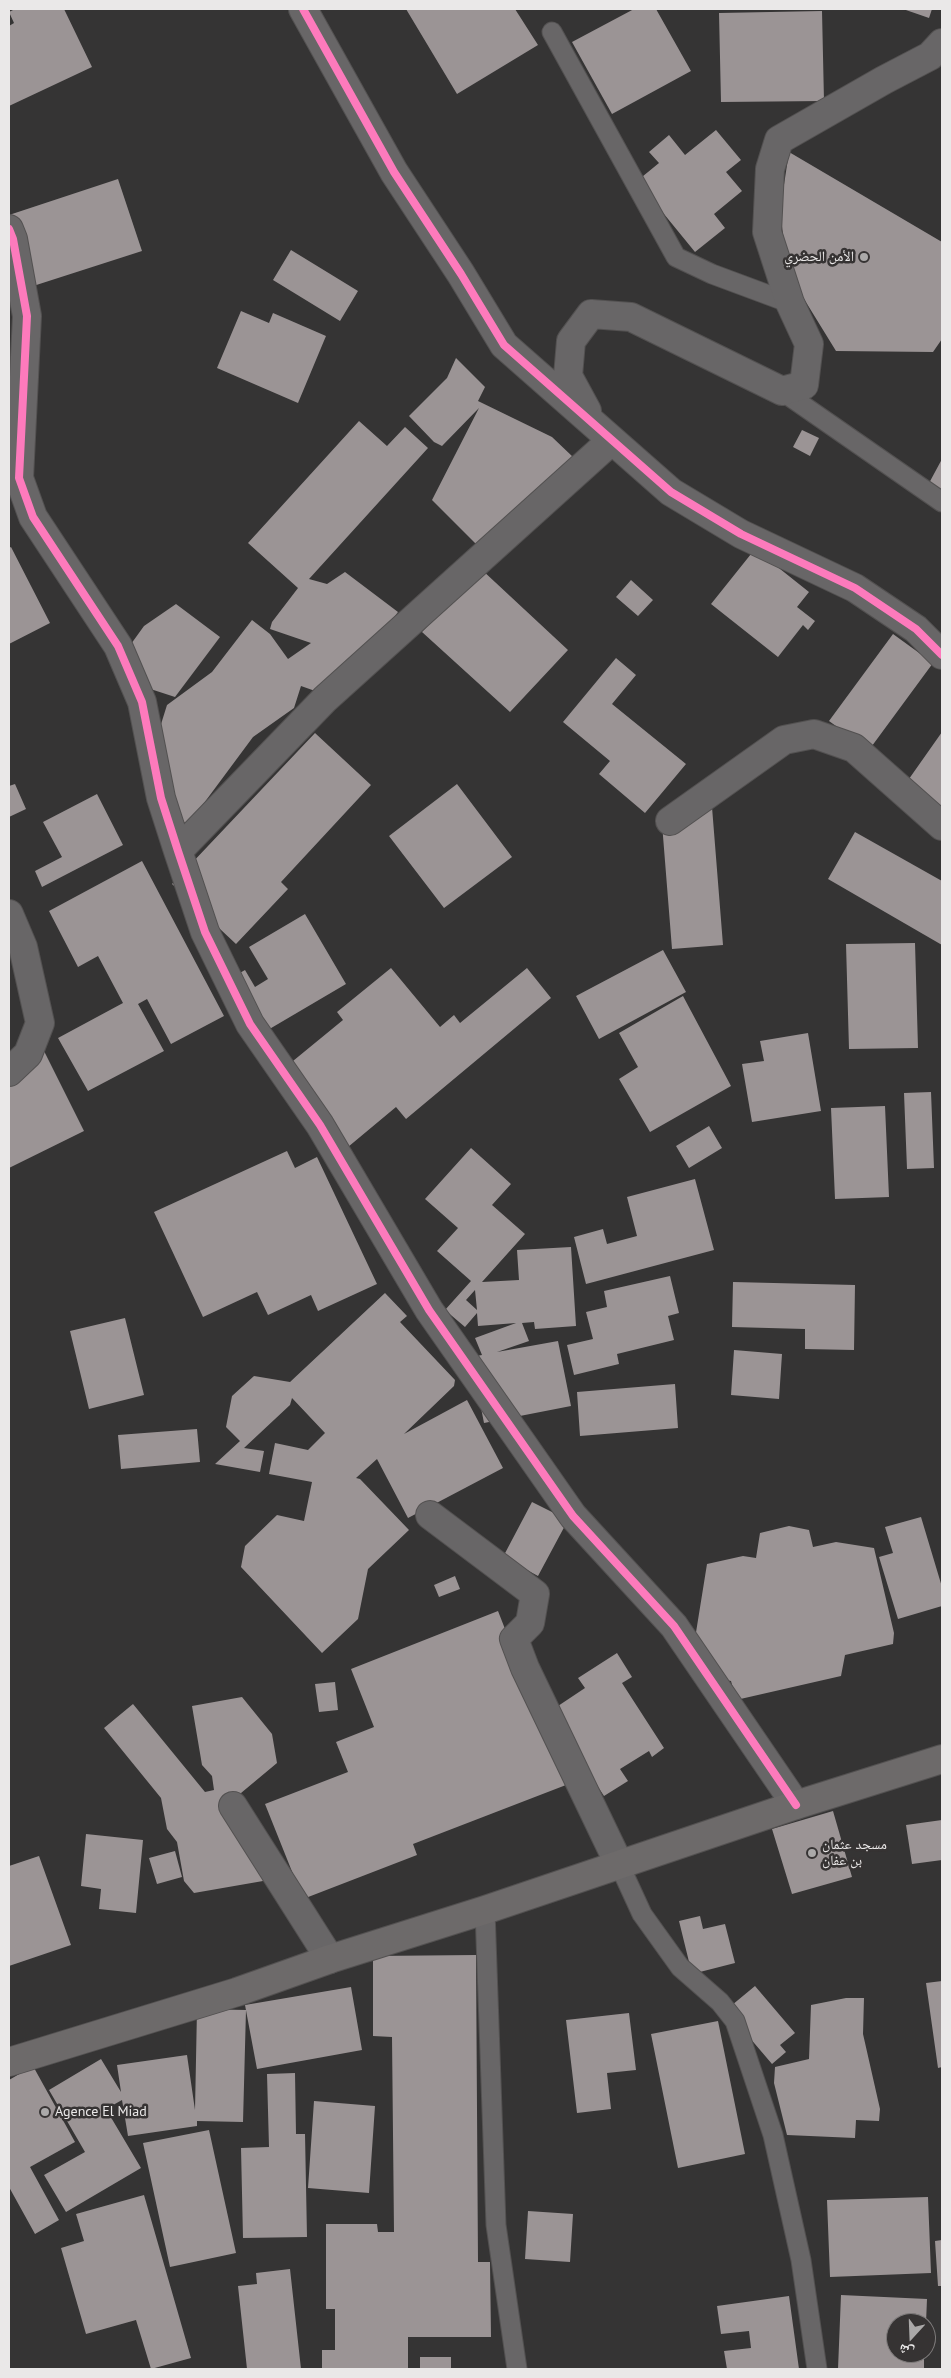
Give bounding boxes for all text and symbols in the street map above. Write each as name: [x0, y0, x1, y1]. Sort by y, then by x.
place label: الأمن الحضري: [784, 249, 854, 265]
marker: الأمن الحضري: [858, 251, 870, 263]
place label: مسجد عثمان بن عفان: [822, 1837, 887, 1870]
marker: مسجد عثمان بن عفان: [806, 1847, 818, 1859]
place label: Agence El Miad: [55, 2104, 147, 2120]
marker: Agence El Miad: [39, 2106, 51, 2118]
north arrow: [886, 2313, 936, 2363]
text: ش: [896, 2340, 916, 2362]

